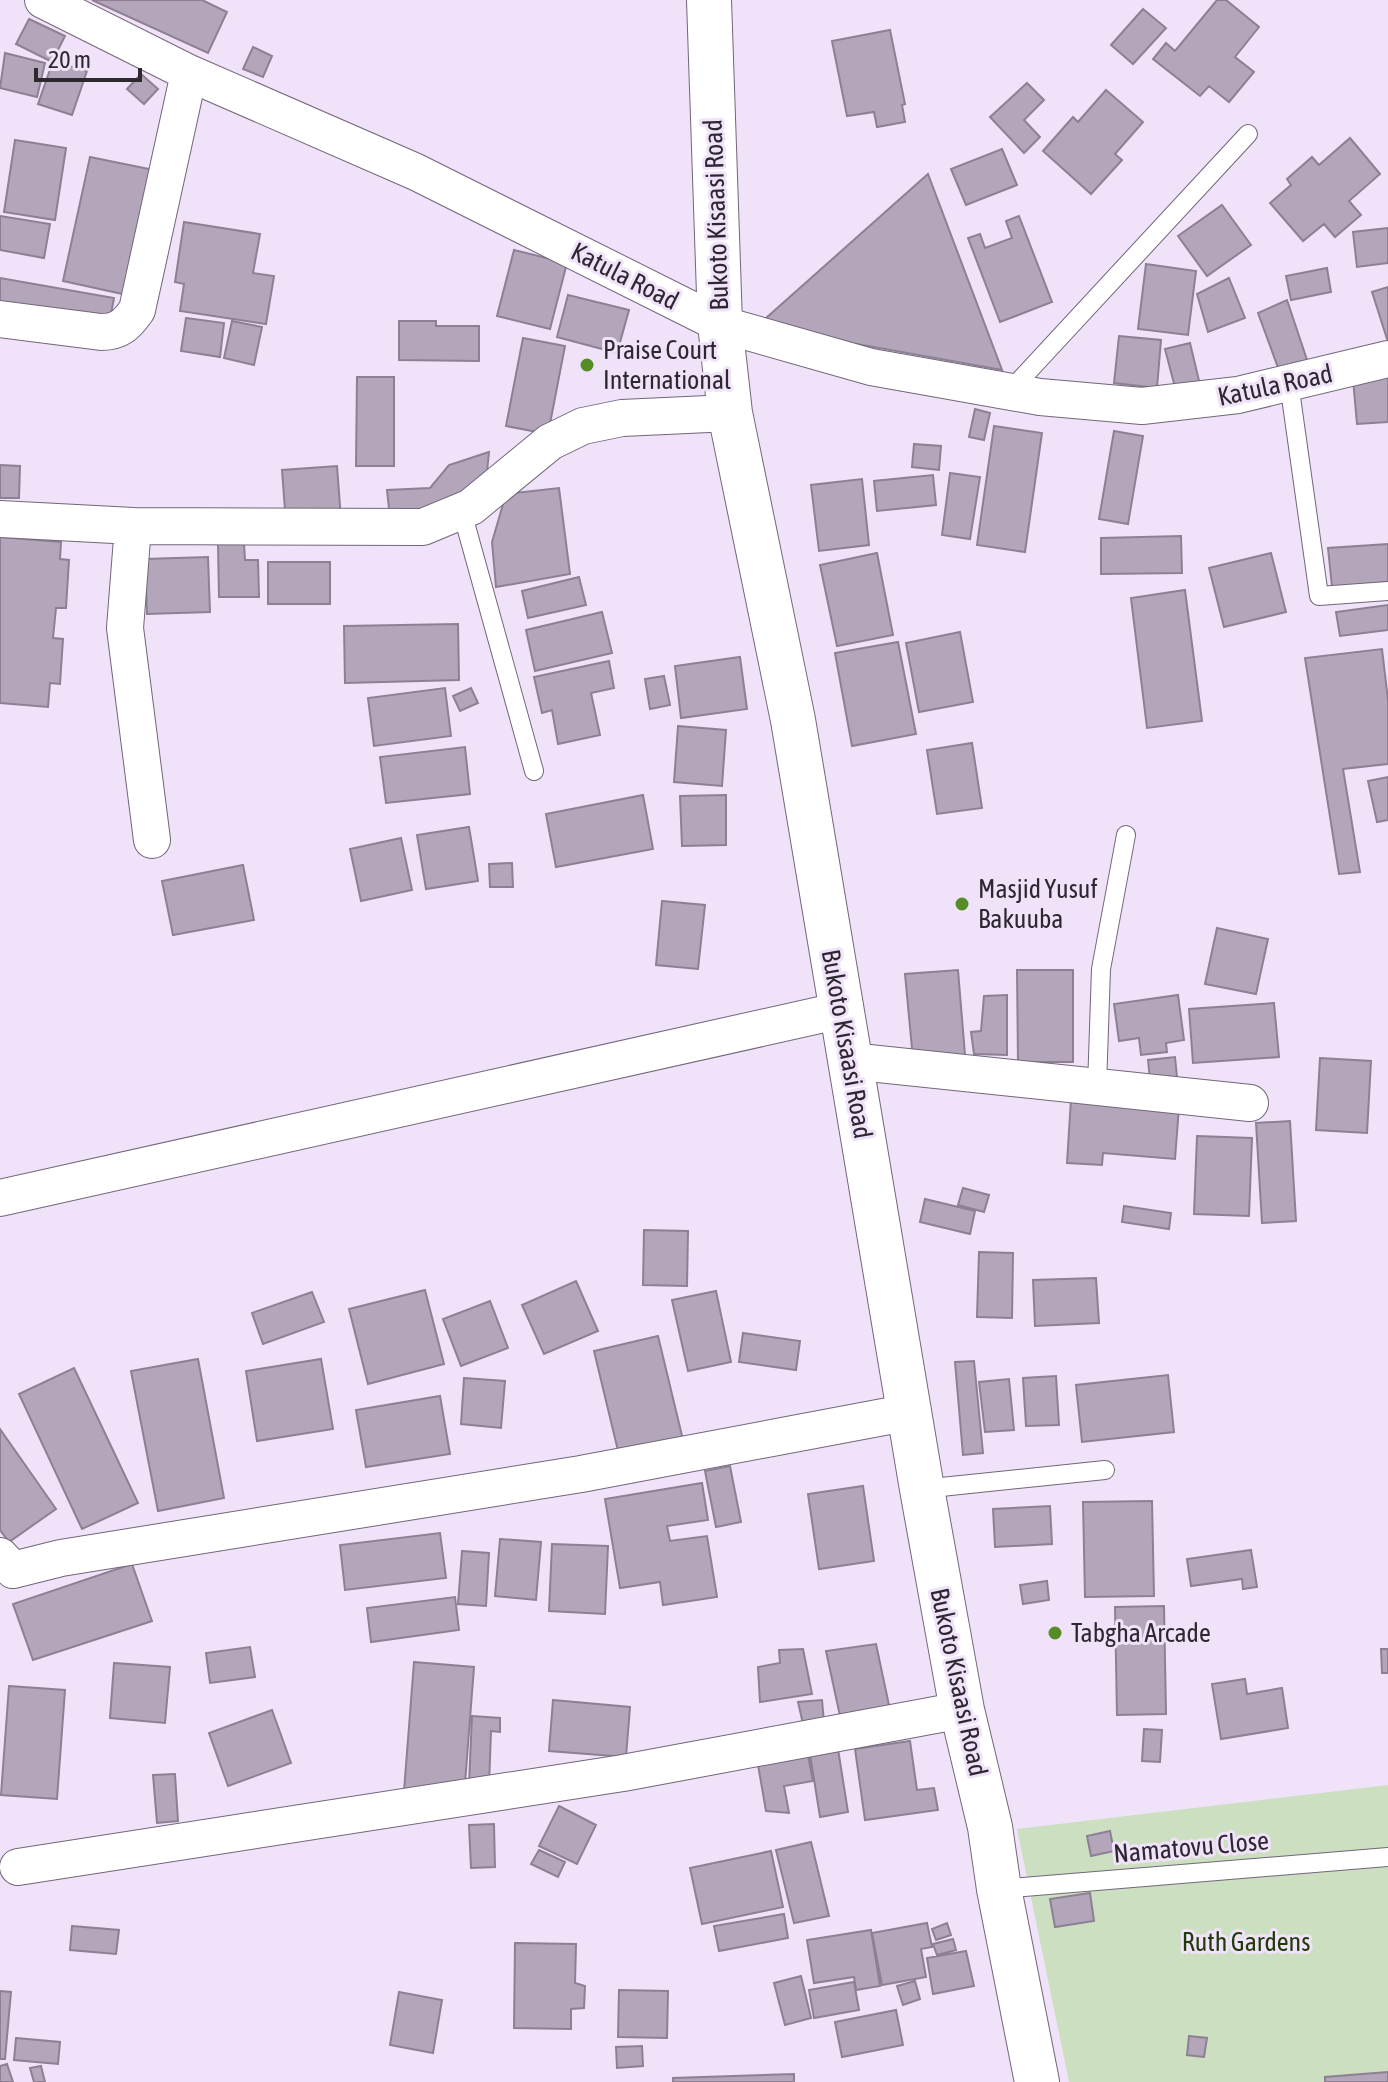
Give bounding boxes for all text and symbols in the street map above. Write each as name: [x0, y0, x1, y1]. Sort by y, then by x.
scale bar: [36, 32, 140, 82]
text: 20 m: [48, 46, 91, 73]
street label: Bukoto Kisaasi Road: [698, 119, 734, 311]
street label: Katula Road: [566, 236, 684, 316]
place label: Praise Court International: [603, 335, 731, 395]
marker: Praise Court International: [578, 356, 596, 374]
street label: Katula Road: [1215, 358, 1335, 412]
place label: Masjid Yusuf Bakuuba: [978, 874, 1098, 934]
marker: Masjid Yusuf Bakuuba: [953, 895, 971, 913]
street label: Bukoto Kisaasi Road: [816, 947, 878, 1141]
street label: Bukoto Kisaasi Road: [924, 1585, 994, 1779]
place label: Tabgha Arcade: [1071, 1618, 1211, 1648]
marker: Tabgha Arcade: [1046, 1624, 1064, 1642]
street label: Namatovu Close: [1112, 1825, 1270, 1869]
park label: Ruth Gardens: [1182, 1927, 1310, 1957]

